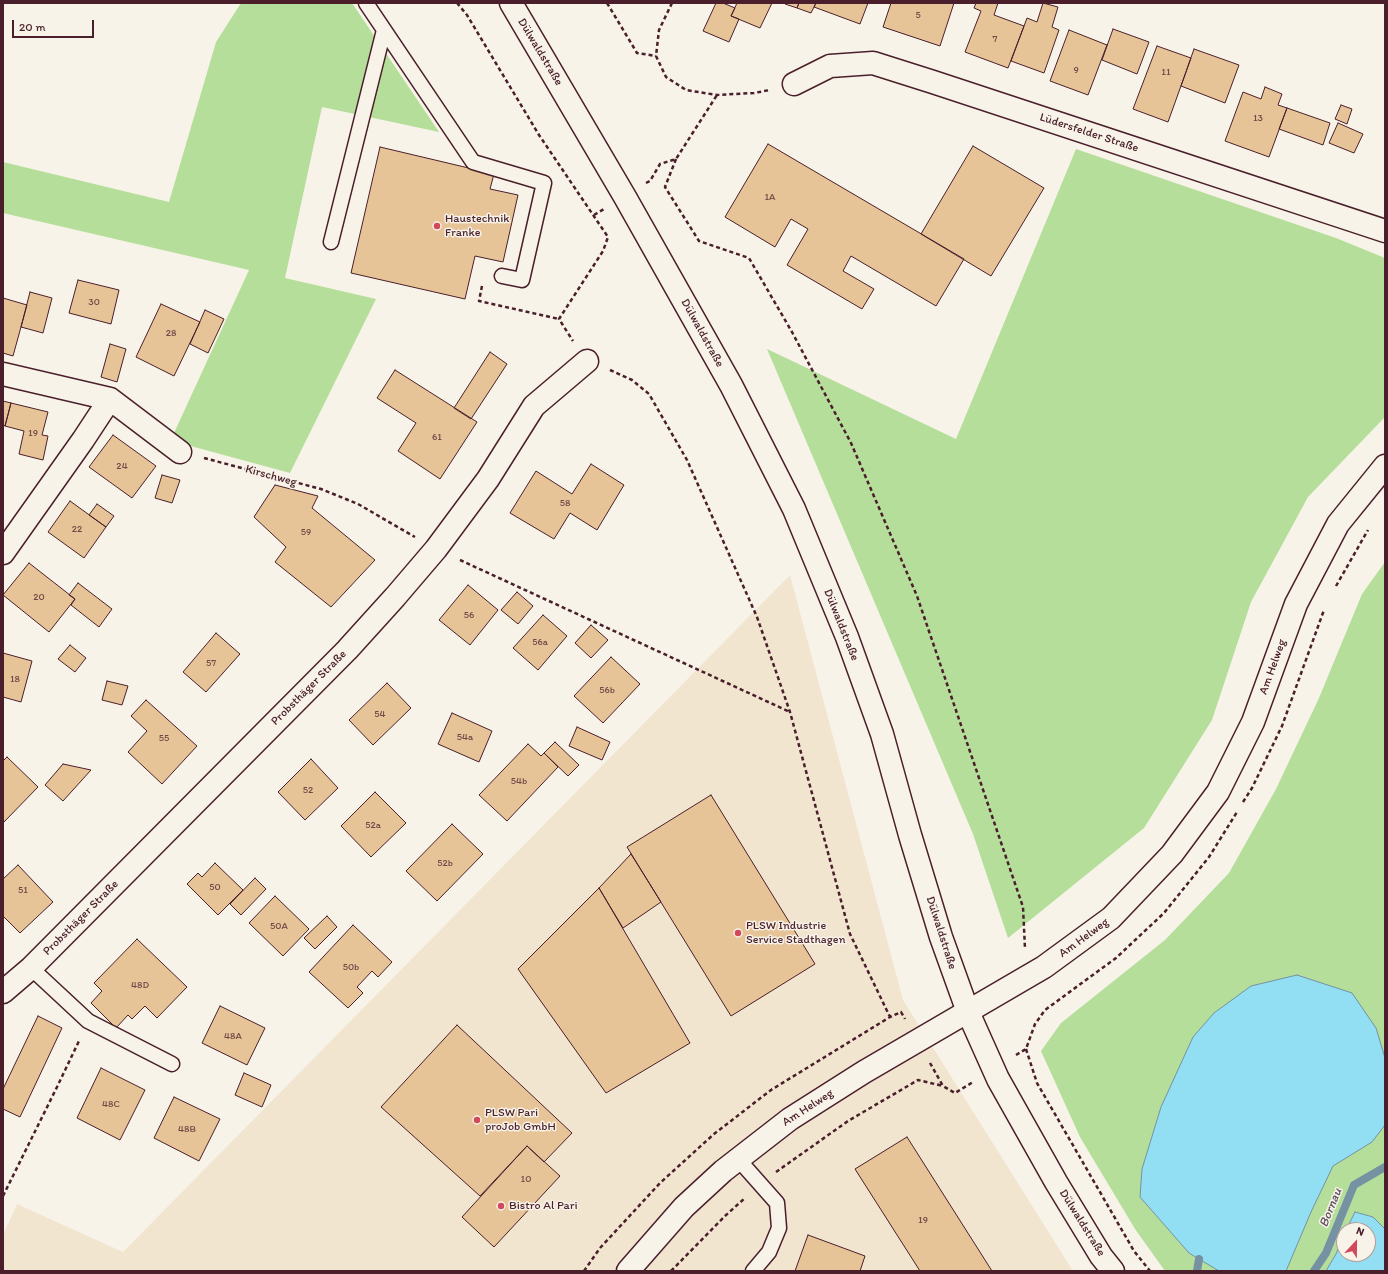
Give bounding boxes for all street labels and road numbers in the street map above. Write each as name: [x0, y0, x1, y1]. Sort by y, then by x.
street label: Dülwaldstraße: [514, 16, 566, 88]
street label: Lüdersfelder Straße: [1038, 110, 1140, 156]
street label: Dülwaldstraße: [677, 296, 727, 370]
street label: Kirschweg: [244, 462, 298, 490]
street label: Dülwaldstraße: [820, 587, 862, 663]
street label: Am Helweg: [1256, 637, 1290, 697]
street label: Probsthäger Straße: [268, 647, 350, 729]
street label: Probsthäger Straße: [40, 877, 122, 959]
street label: Dülwaldstraße: [922, 895, 960, 971]
street label: Am Helweg: [1056, 915, 1112, 961]
street label: Am Helweg: [780, 1086, 836, 1130]
street label: Dülwaldstraße: [1056, 1187, 1108, 1259]

